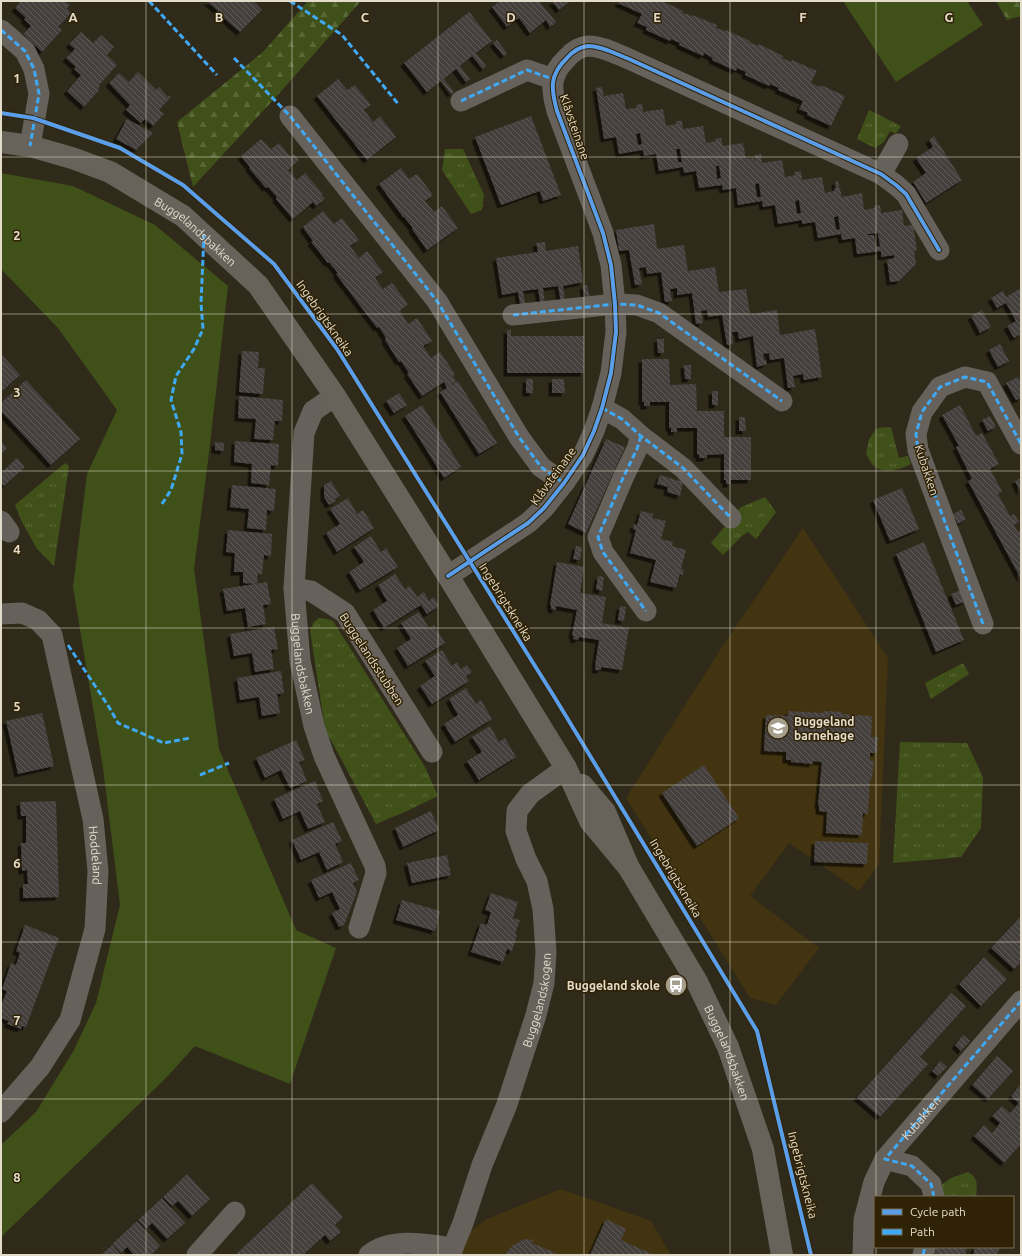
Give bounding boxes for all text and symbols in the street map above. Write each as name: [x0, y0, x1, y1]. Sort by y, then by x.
text: A: [68, 10, 78, 24]
text: B: [215, 10, 224, 24]
text: C: [361, 10, 370, 24]
text: D: [506, 10, 516, 24]
text: E: [653, 10, 661, 24]
text: F: [799, 10, 807, 24]
text: G: [945, 10, 954, 24]
text: 1: [13, 71, 21, 85]
street label: Klåvsteinane: [558, 93, 592, 161]
street label: Buggelandsbakken: [153, 194, 239, 268]
text: 2: [13, 228, 21, 242]
street label: Ingebrigtskneika: [294, 278, 356, 358]
text: 3: [13, 385, 21, 399]
street label: Kubakken: [913, 443, 941, 497]
street label: Klåvsteinane: [528, 444, 578, 508]
text: 4: [13, 542, 21, 556]
street label: Ingebrigtskneika: [477, 561, 535, 643]
street label: Buggelandsstubben: [337, 610, 407, 708]
street label: Buggelandsbakken: [290, 613, 318, 715]
text: 5: [13, 699, 21, 713]
school or university icon: Buggeland barnehage: [765, 715, 791, 741]
place label: Buggeland barnehage: [794, 715, 855, 742]
street label: Hoddeland: [87, 825, 104, 885]
street label: Ingebrigtskneika: [647, 836, 705, 920]
text: 6: [13, 856, 21, 870]
street label: Buggelandskogen: [519, 952, 552, 1049]
bus stop icon: Buggeland skole: [663, 972, 689, 998]
place label: Buggeland skole: [567, 979, 660, 992]
street label: Buggelandsbakken: [702, 1003, 752, 1102]
text: 7: [13, 1013, 21, 1027]
street label: Kubakken: [898, 1093, 943, 1142]
street label: Ingebrigtskneika: [786, 1130, 820, 1220]
text: 8: [13, 1170, 21, 1184]
legend: [874, 1196, 1014, 1248]
text: Cycle path: [910, 1205, 966, 1218]
text: Path: [910, 1225, 935, 1238]

